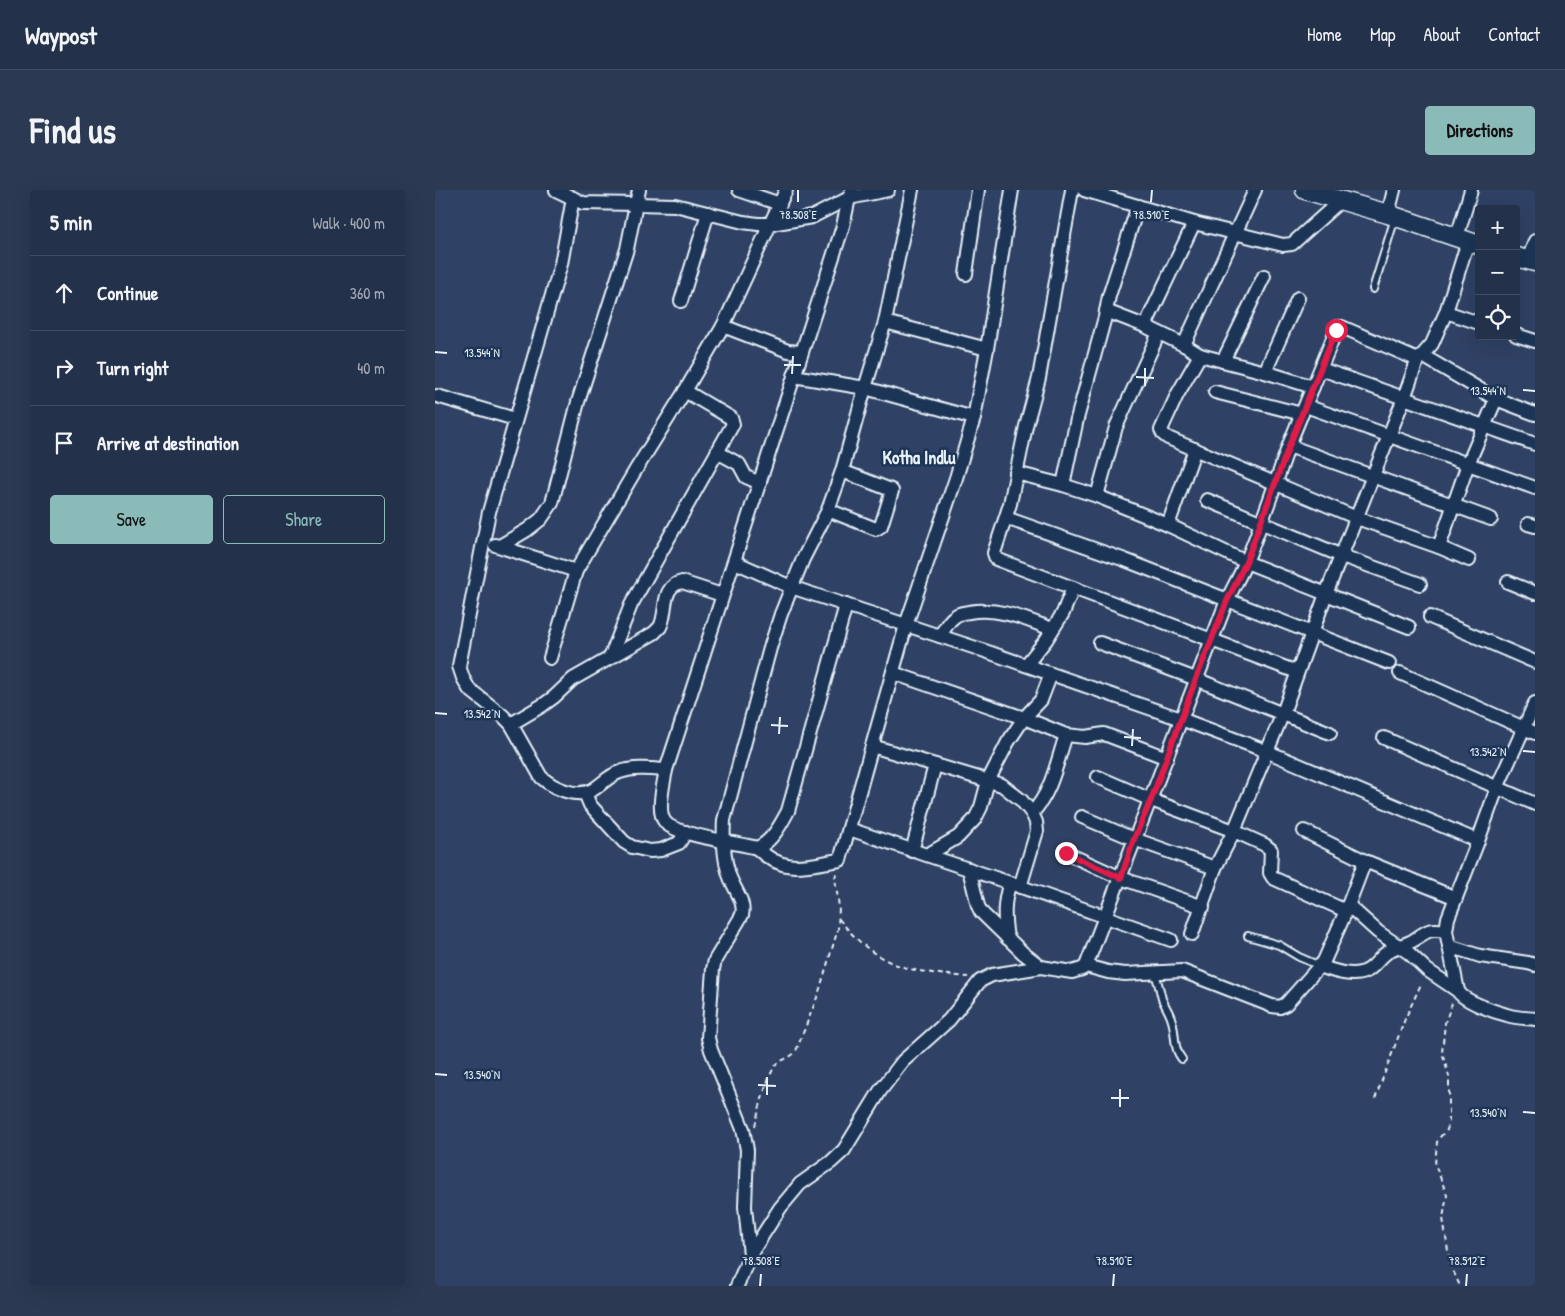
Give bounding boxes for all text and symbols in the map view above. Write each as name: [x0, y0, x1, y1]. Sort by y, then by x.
text: Waypost: [25, 19, 97, 51]
text: Home: [1307, 22, 1342, 47]
text: Map: [1370, 22, 1395, 47]
text: About: [1423, 22, 1460, 47]
text: Contact: [1488, 22, 1540, 47]
button: Directions: [1425, 106, 1535, 155]
text: Find us: [30, 107, 116, 154]
map controls: [1475, 205, 1520, 340]
button: +: [1475, 205, 1520, 250]
text: 78.508°E: [779, 206, 817, 223]
text: 78.510°E: [1133, 206, 1170, 223]
text: 5 min: [50, 208, 92, 237]
text: Walk · 400 m: [313, 212, 385, 234]
button: −: [1475, 250, 1520, 295]
icon: ahead: [50, 279, 78, 307]
text: Continue: [97, 280, 158, 306]
text: 360 m: [350, 282, 385, 304]
button: locate: [1475, 295, 1520, 340]
route start: [1325, 319, 1348, 342]
text: 13.544°N: [464, 344, 500, 361]
icon: right: [50, 354, 78, 382]
text: Turn right: [97, 355, 168, 381]
text: 40 m: [357, 357, 385, 379]
text: 13.544°N: [1470, 382, 1506, 399]
icon: arrive: [50, 429, 78, 457]
text: Arrive at destination: [97, 430, 239, 456]
district label: Kotha Indlu: [883, 445, 956, 470]
button: Save: [50, 495, 213, 544]
button: Share: [223, 495, 385, 544]
text: 13.542°N: [464, 705, 500, 722]
text: 13.542°N: [1470, 743, 1506, 760]
route end: [1055, 842, 1078, 865]
text: 13.540°N: [464, 1066, 500, 1083]
text: 13.540°N: [1470, 1104, 1506, 1121]
text: 78.508°E: [742, 1252, 780, 1269]
text: 78.510°E: [1096, 1252, 1133, 1269]
text: 78.512°E: [1449, 1252, 1486, 1269]

